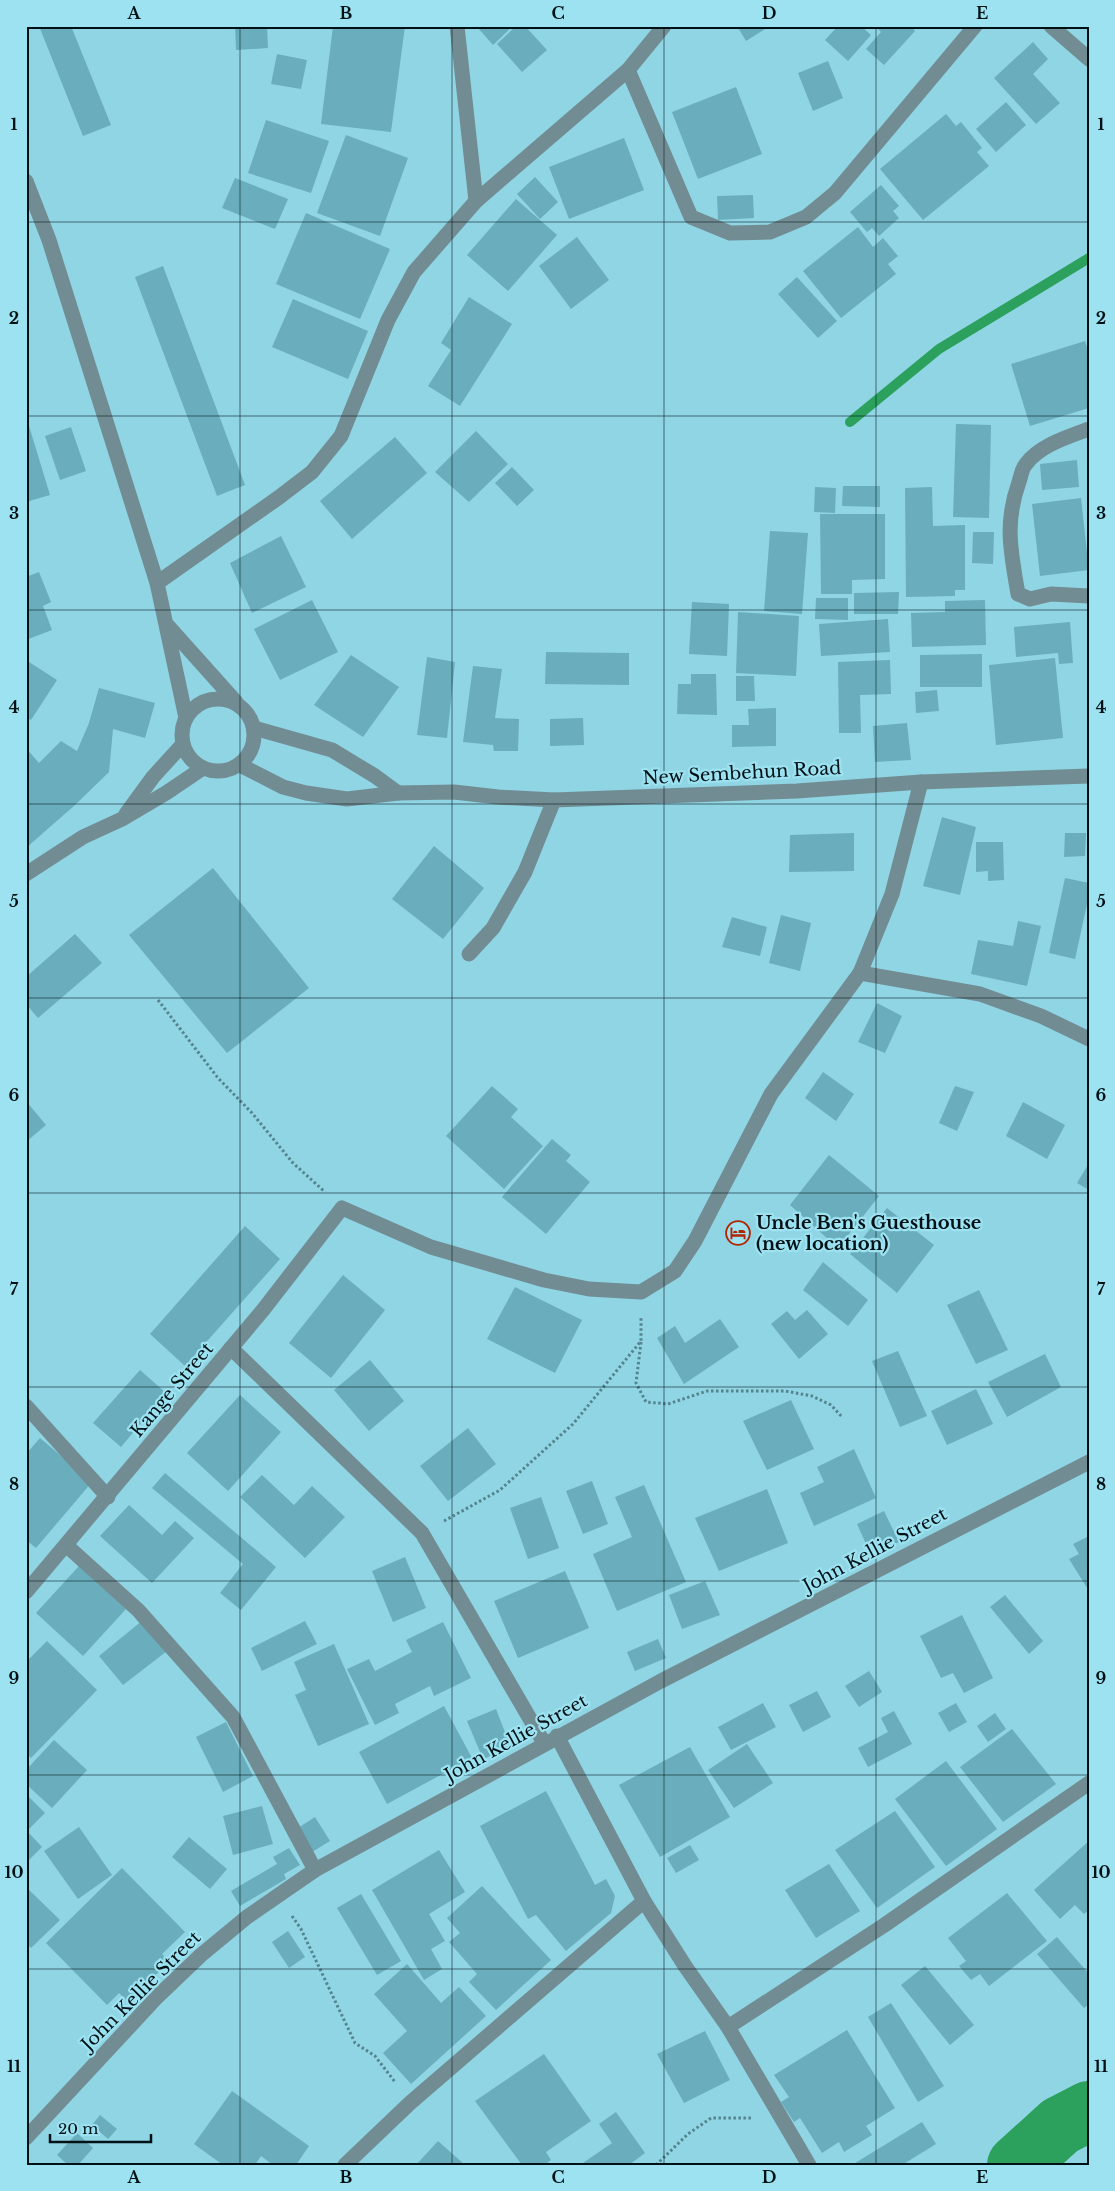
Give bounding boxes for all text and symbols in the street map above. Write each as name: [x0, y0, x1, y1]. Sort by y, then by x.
text: A: [127, 3, 142, 23]
text: B: [340, 3, 353, 23]
text: C: [551, 3, 565, 23]
text: D: [762, 3, 776, 23]
text: E: [976, 3, 988, 23]
text: 1: [11, 114, 18, 134]
text: 1: [1098, 114, 1105, 134]
text: 2: [9, 308, 19, 328]
text: 2: [1096, 308, 1106, 328]
text: 3: [9, 503, 19, 523]
text: 3: [1096, 503, 1106, 523]
text: 4: [9, 697, 19, 717]
text: 4: [1096, 697, 1106, 717]
street label: New Sembehun Road: [642, 757, 842, 789]
text: 5: [9, 891, 19, 911]
text: 5: [1096, 891, 1106, 911]
text: 6: [9, 1085, 20, 1105]
text: 6: [1096, 1085, 1107, 1105]
place label: Uncle Ben's Guesthouse (new location): [756, 1212, 981, 1255]
hotel icon: Uncle Ben's Guesthouse (new location): [725, 1220, 751, 1246]
text: 7: [10, 1279, 19, 1299]
text: 7: [1097, 1279, 1106, 1299]
street label: Kange Street: [126, 1338, 218, 1442]
text: 8: [9, 1474, 19, 1494]
text: 8: [1096, 1474, 1106, 1494]
street label: John Kellie Street: [798, 1503, 951, 1598]
text: 9: [9, 1668, 20, 1688]
text: 9: [1096, 1668, 1107, 1688]
street label: John Kellie Street: [439, 1690, 591, 1787]
text: 10: [4, 1862, 24, 1882]
text: 10: [1091, 1862, 1111, 1882]
street label: John Kellie Street: [75, 1927, 205, 2057]
text: 11: [7, 2056, 21, 2076]
text: 11: [1094, 2056, 1108, 2076]
scale bar: [50, 2111, 151, 2143]
text: 20 m: [58, 2119, 98, 2138]
text: A: [127, 2167, 142, 2187]
text: B: [340, 2167, 353, 2187]
text: C: [551, 2167, 565, 2187]
text: D: [762, 2167, 776, 2187]
text: E: [976, 2167, 988, 2187]

